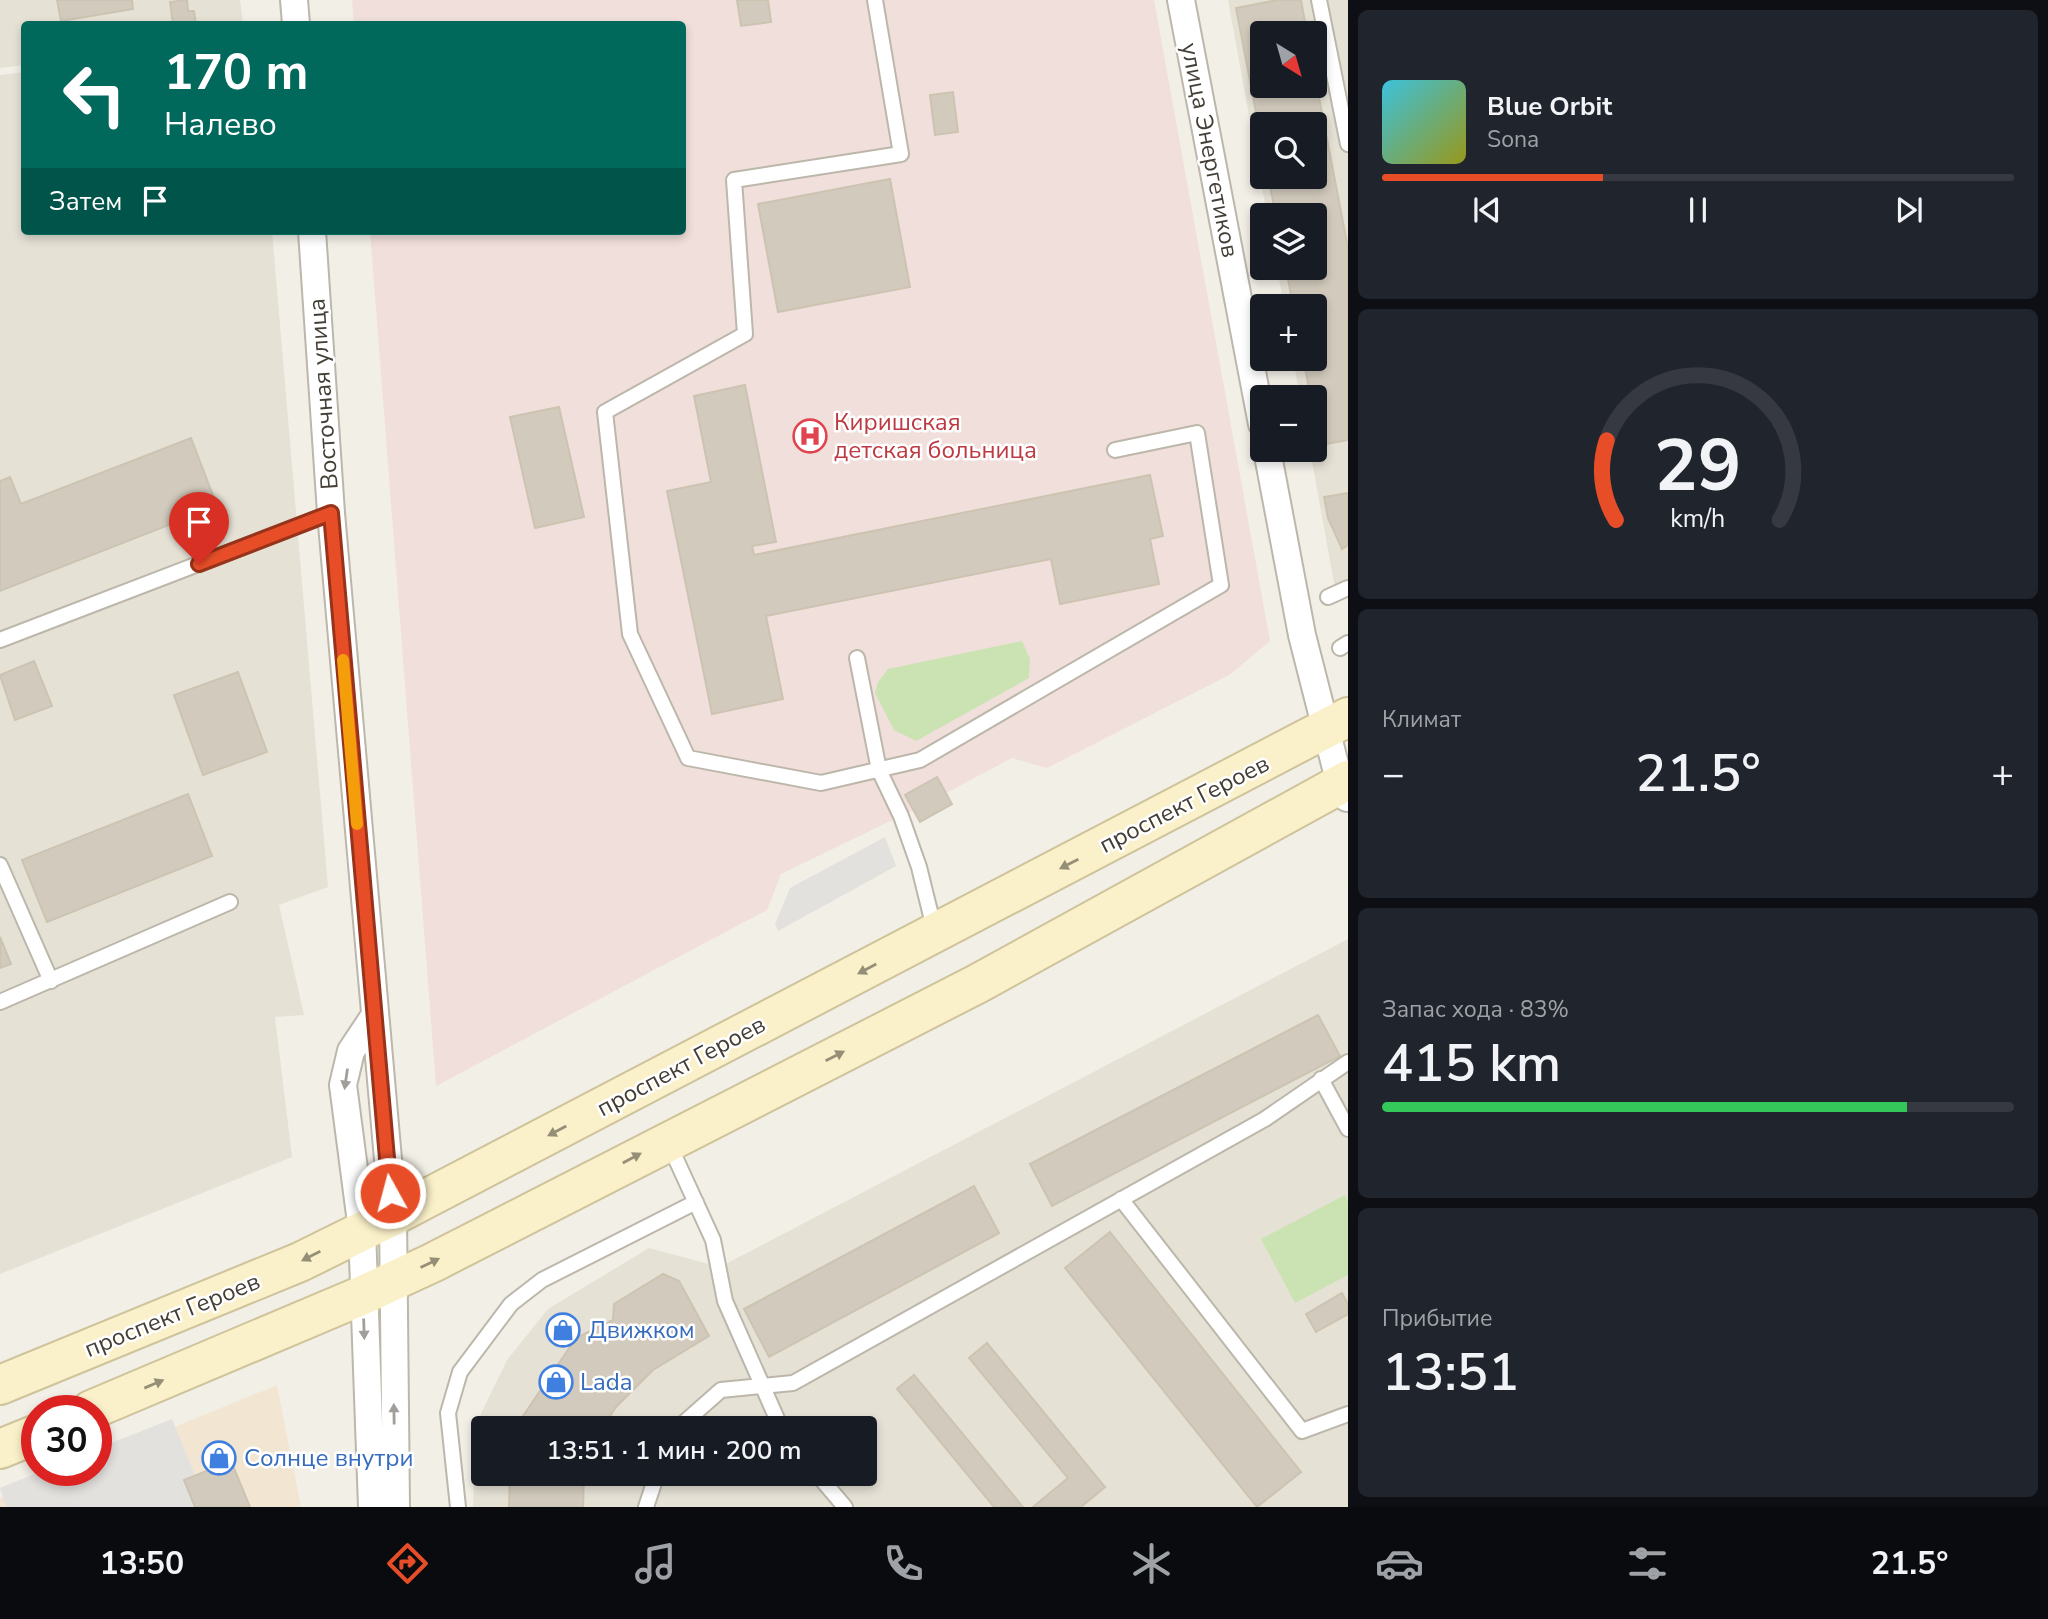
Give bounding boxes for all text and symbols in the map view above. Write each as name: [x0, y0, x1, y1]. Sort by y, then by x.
north arrow: [1250, 21, 1326, 98]
map controls: [1250, 21, 1327, 462]
text: 170 m: [164, 39, 308, 106]
street label: улица Энергетиков: [1173, 40, 1247, 260]
icon: left: [49, 49, 140, 140]
text: Blue Orbit: [1487, 89, 1612, 124]
text: Налево: [164, 103, 277, 146]
button: search: [1250, 112, 1327, 189]
text: Sona: [1487, 124, 1539, 155]
icon: arrive: [136, 182, 174, 220]
text: Затем: [49, 184, 122, 219]
icon: previous: [1468, 191, 1506, 229]
icon: pause: [1679, 191, 1717, 229]
icon: next: [1890, 191, 1928, 229]
button: layers: [1250, 203, 1327, 280]
button: +: [1250, 294, 1327, 371]
street label: Восточная улица: [300, 297, 346, 491]
button: −: [1250, 385, 1327, 462]
place label: Киришская детская больница: [834, 406, 1037, 466]
hospital icon: Киришская детская больница: [791, 417, 829, 455]
text: 29: [1654, 417, 1742, 517]
pin: [169, 492, 229, 564]
text: km/h: [1670, 502, 1726, 536]
icon: arrive: [180, 503, 218, 541]
text: Климат: [1382, 704, 1461, 735]
text: 21.5°: [1635, 738, 1761, 809]
street label: проспект Героев: [1094, 747, 1274, 861]
text: −: [1382, 749, 1405, 800]
text: +: [1991, 749, 2014, 800]
one-way arrow: [1059, 858, 1079, 869]
one-way arrow: [857, 963, 877, 975]
text: Запас хода · 83%: [1382, 994, 1569, 1025]
street label: проспект Героев: [591, 1008, 771, 1124]
text: 415 km: [1382, 1028, 1561, 1099]
one-way arrow: [825, 1050, 845, 1061]
one-way arrow: [340, 1068, 351, 1090]
one-way arrow: [547, 1125, 567, 1137]
one-way arrow: [622, 1153, 642, 1164]
position arrow: [353, 1156, 427, 1230]
one-way arrow: [301, 1251, 321, 1262]
one-way arrow: [420, 1258, 440, 1269]
street label: проспект Героев: [79, 1265, 265, 1365]
text: Прибытие: [1382, 1303, 1492, 1334]
shop icon: Движком: [544, 1311, 582, 1349]
place label: Движком: [588, 1314, 695, 1346]
one-way arrow: [359, 1318, 370, 1340]
text: 13:51: [1382, 1337, 1519, 1408]
shop icon: Lada: [537, 1363, 575, 1401]
place label: Lada: [580, 1366, 632, 1398]
one-way arrow: [144, 1378, 164, 1390]
speed limit sign: 30: [21, 1395, 112, 1486]
one-way arrow: [388, 1403, 399, 1425]
text: 13:51 · 1 мин · 200 m: [546, 1433, 802, 1468]
shop icon: Солнце внутри: [200, 1439, 238, 1477]
place label: Солнце внутри: [244, 1442, 413, 1474]
icon: directions: [383, 1539, 432, 1588]
icon: music: [631, 1539, 680, 1588]
icon: phone: [879, 1539, 928, 1588]
icon: climate: [1127, 1539, 1176, 1588]
icon: car: [1375, 1539, 1424, 1588]
icon: filters: [1623, 1539, 1672, 1588]
text: 13:50: [99, 1542, 184, 1585]
text: 21.5°: [1871, 1542, 1948, 1585]

